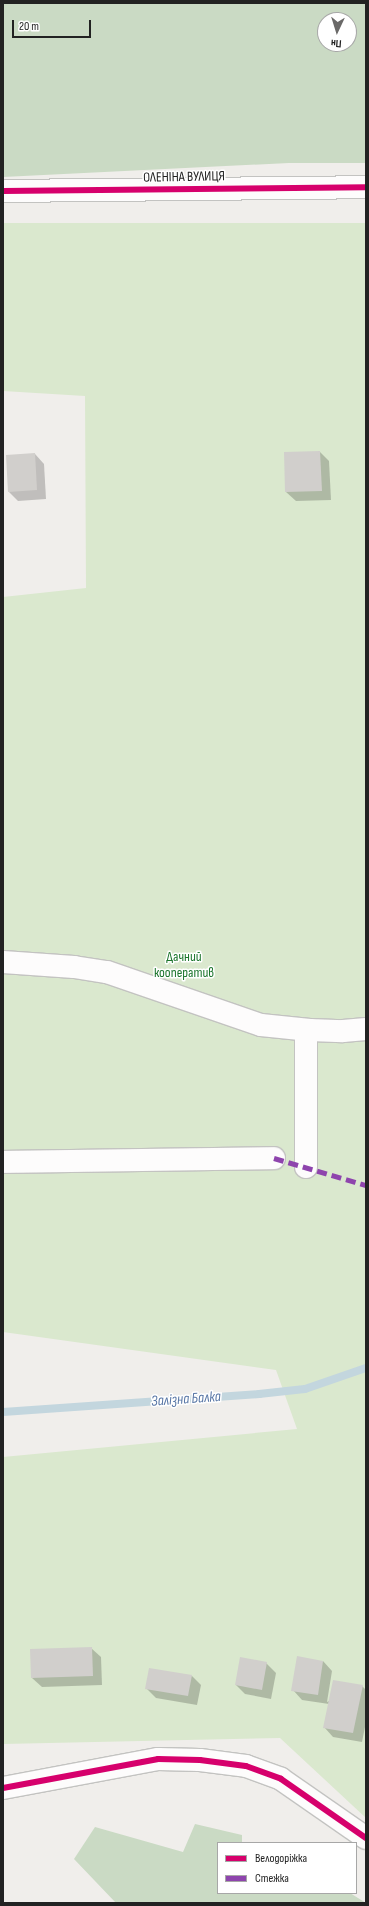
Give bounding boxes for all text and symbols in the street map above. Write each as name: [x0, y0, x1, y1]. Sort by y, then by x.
scale bar: [14, 12, 93, 38]
north arrow: [317, 12, 357, 52]
text: 20 m: [19, 19, 39, 34]
text: Пн: [330, 37, 342, 50]
street label: ОЛЕНІНА ВУЛИЦЯ: [143, 168, 225, 186]
park label: Дачний кооператив: [154, 949, 214, 982]
water label: Залізна Балка: [151, 1388, 221, 1410]
legend: [217, 1842, 357, 1894]
text: Велодоріжка: [255, 1851, 307, 1866]
text: Стежка: [255, 1871, 289, 1886]

